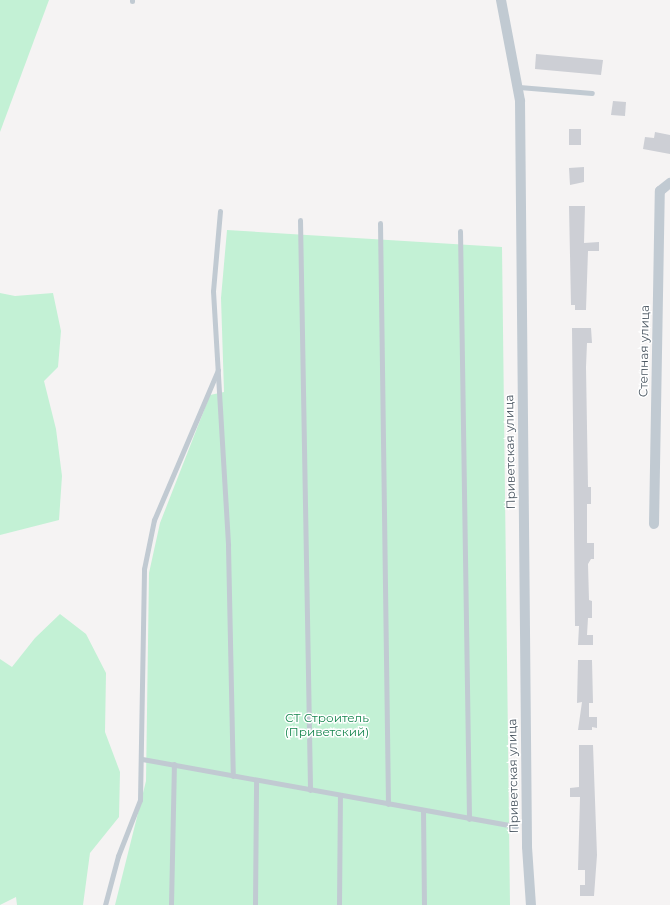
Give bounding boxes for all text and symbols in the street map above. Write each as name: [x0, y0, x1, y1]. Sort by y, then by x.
street label: Степная улица: [636, 305, 652, 397]
street label: Приветская улица: [502, 395, 518, 509]
park label: СТ Строитель (Приветский): [285, 711, 369, 739]
street label: Приветская улица: [505, 719, 521, 833]

